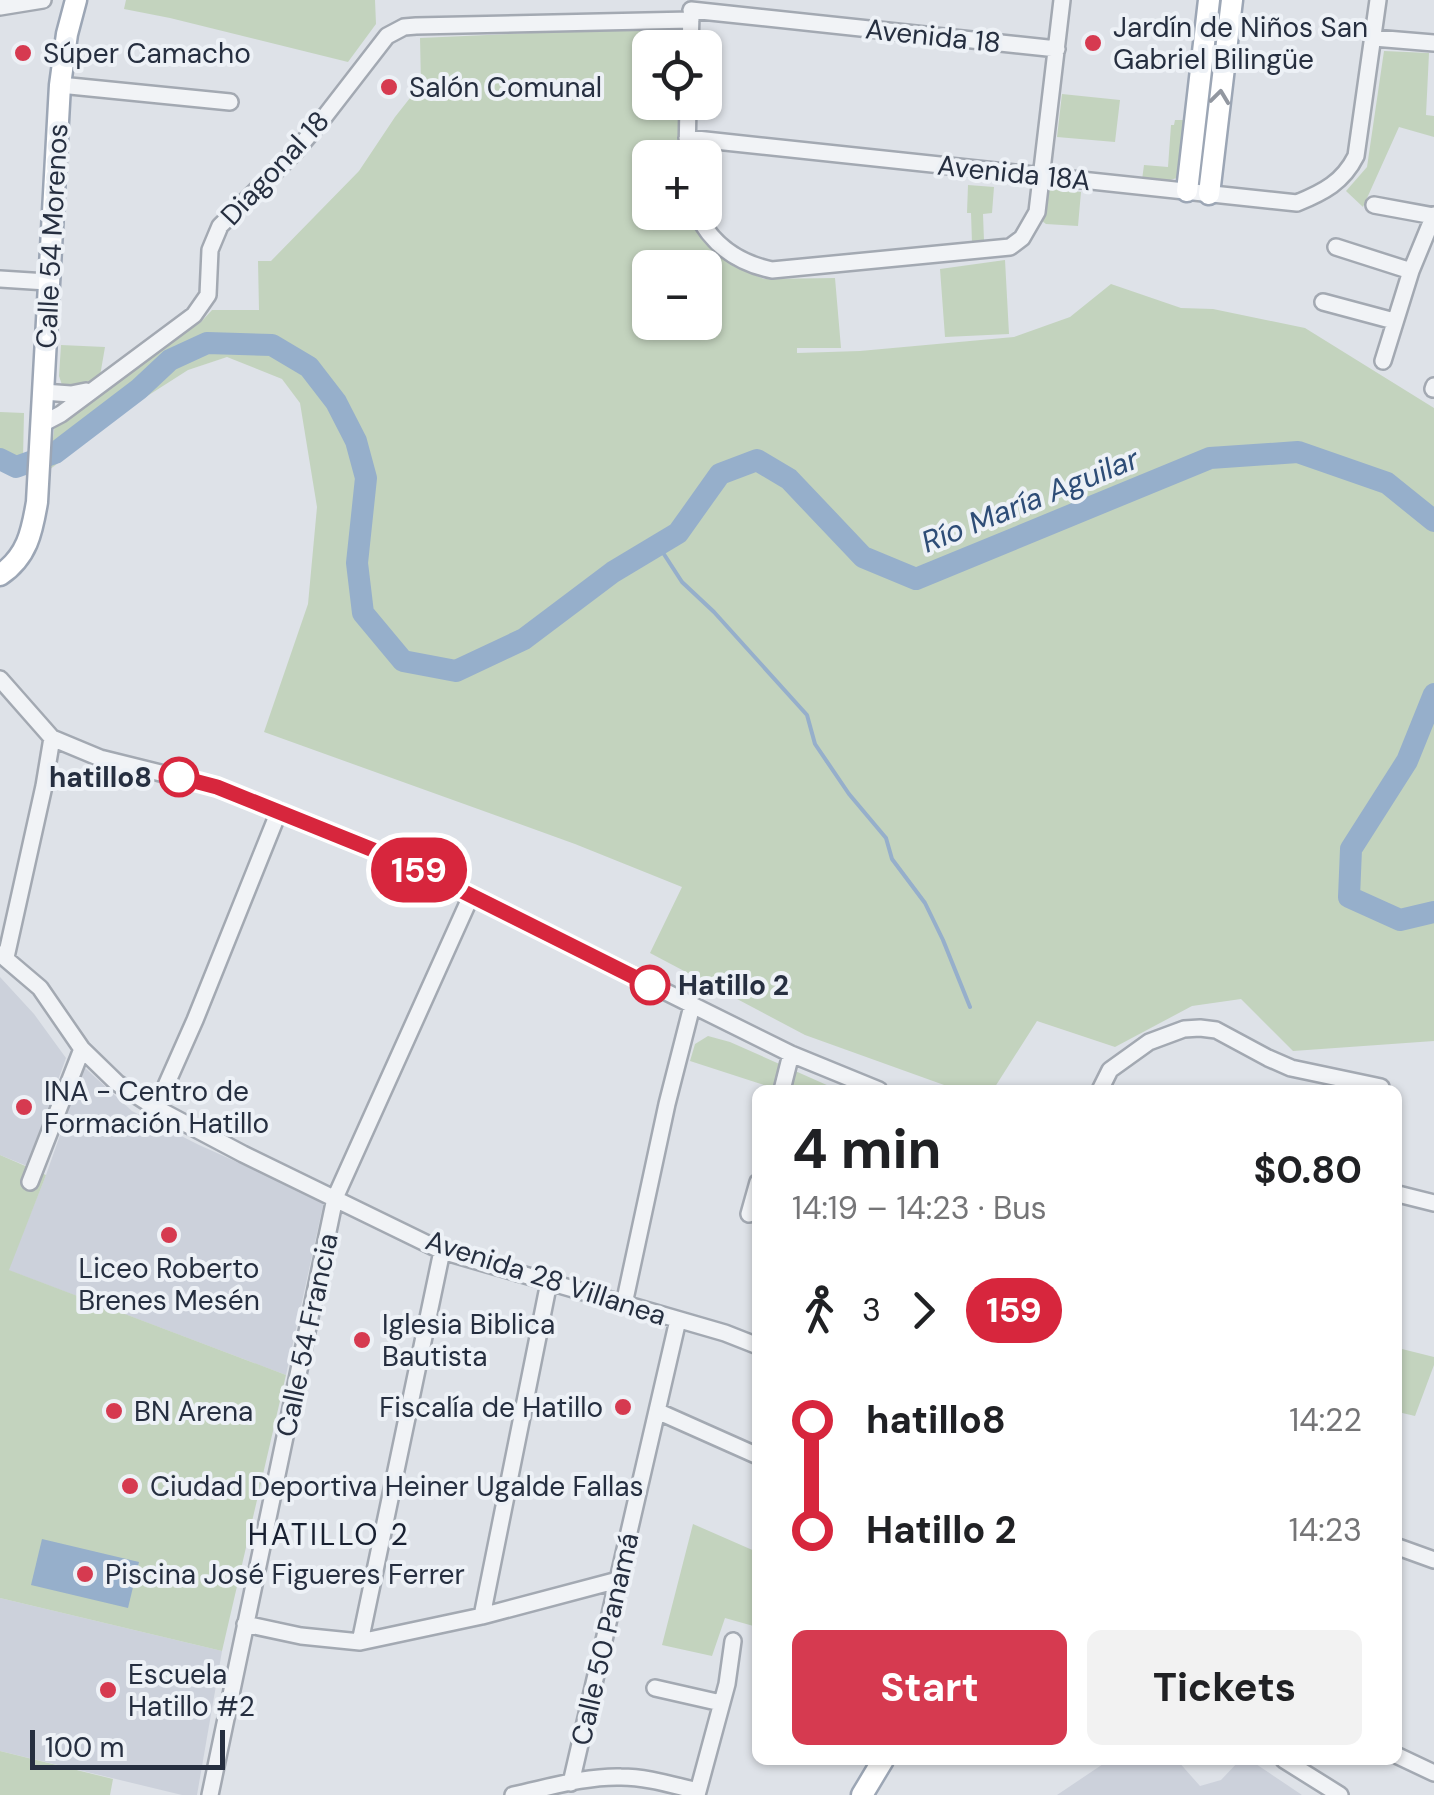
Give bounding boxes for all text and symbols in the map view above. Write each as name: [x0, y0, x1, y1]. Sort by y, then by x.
place label: Jardín de Niños San Gabriel Bilingüe: [1113, 9, 1368, 78]
street label: Avenida 18: [863, 10, 1003, 62]
map controls: [632, 30, 722, 340]
button: locate: [632, 30, 722, 120]
marker: Jardín de Niños San Gabriel Bilingüe: [1082, 32, 1104, 54]
place label: Súper Camacho: [43, 35, 251, 72]
marker: Súper Camacho: [12, 42, 34, 64]
place label: Salón Comunal: [409, 69, 602, 106]
marker: Salón Comunal: [378, 76, 400, 98]
one-way arrow: [1209, 89, 1230, 105]
street label: Diagonal 18: [212, 103, 338, 233]
street label: Calle 54 Morenos: [28, 123, 76, 349]
button: +: [632, 140, 722, 230]
street label: Avenida 18A: [936, 147, 1092, 199]
button: −: [632, 250, 722, 340]
water label: Río María Aguilar: [916, 438, 1145, 561]
marker: hatillo8: [160, 758, 198, 796]
place label: hatillo8: [49, 759, 152, 796]
line badge: 159: [362, 838, 476, 902]
text: 159: [391, 847, 447, 893]
marker: Hatillo 2: [631, 966, 669, 1004]
place label: Hatillo 2: [678, 967, 789, 1004]
place label: INA - Centro de Formación Hatillo: [44, 1073, 269, 1142]
marker: INA - Centro de Formación Hatillo: [13, 1096, 35, 1118]
text: 4 min: [792, 1113, 941, 1185]
text: $0.80: [1253, 1145, 1362, 1195]
text: 14:19 – 14:23 · Bus: [792, 1187, 1047, 1229]
street label: Avenida 28 Villanea: [421, 1222, 671, 1334]
marker: Liceo Roberto Brenes Mesén: [158, 1224, 180, 1246]
street label: Calle 54 Francia: [267, 1230, 347, 1440]
place label: Liceo Roberto Brenes Mesén: [78, 1250, 260, 1319]
icon: walk: [792, 1283, 847, 1338]
icon: forward: [896, 1283, 951, 1338]
text: 159: [986, 1287, 1042, 1333]
text: 3: [862, 1289, 881, 1331]
place label: Iglesia Biblica Bautista: [382, 1306, 555, 1375]
marker: Iglesia Biblica Bautista: [351, 1329, 373, 1351]
place label: Fiscalía de Hatillo: [379, 1389, 603, 1426]
place label: BN Arena: [134, 1393, 253, 1430]
text: hatillo8: [866, 1395, 1006, 1445]
marker: Fiscalía de Hatillo: [612, 1396, 634, 1418]
text: 14:22: [1289, 1399, 1362, 1441]
marker: BN Arena: [103, 1400, 125, 1422]
place label: Ciudad Deportiva Heiner Ugalde Fallas: [150, 1468, 644, 1505]
marker: Ciudad Deportiva Heiner Ugalde Fallas: [119, 1475, 141, 1497]
text: Hatillo 2: [866, 1505, 1016, 1555]
text: 14:23: [1289, 1509, 1362, 1551]
district label: HATILLO 2: [248, 1515, 410, 1554]
street label: Calle 50 Panamá: [563, 1529, 647, 1749]
place label: Piscina José Figueres Ferrer: [105, 1556, 465, 1593]
marker: Piscina José Figueres Ferrer: [74, 1563, 96, 1585]
button: Start: [792, 1630, 1067, 1745]
button: Tickets: [1087, 1630, 1362, 1745]
place label: Escuela Hatillo #2: [128, 1656, 255, 1725]
marker: Escuela Hatillo #2: [97, 1679, 119, 1701]
scale bar: [30, 1725, 225, 1770]
text: 100 m: [45, 1729, 124, 1766]

